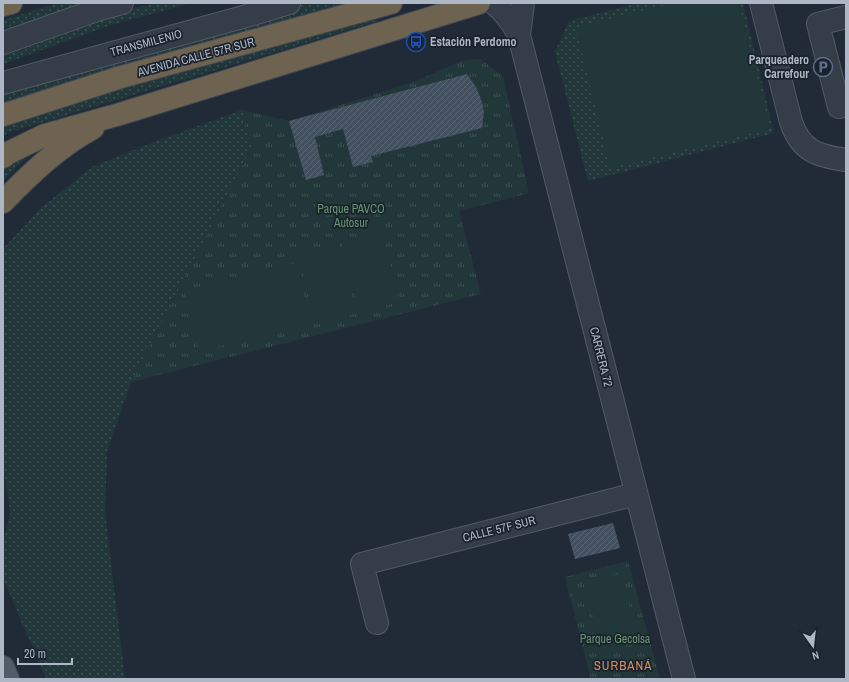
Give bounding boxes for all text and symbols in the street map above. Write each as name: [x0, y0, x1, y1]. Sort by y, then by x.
street label: TRANSMILENIO: [108, 26, 184, 60]
bus stop icon: Estación Perdomo: [405, 31, 427, 53]
street label: AVENIDA CALLE 57R SUR: [135, 34, 256, 81]
place label: Estación Perdomo: [430, 34, 516, 50]
place label: Parqueadero Carrefour: [749, 52, 809, 82]
parking icon: Parqueadero Carrefour: [812, 56, 834, 78]
park label: Parque PAVCO Autosur: [317, 201, 385, 231]
street label: CARRERA 72: [586, 325, 616, 389]
street label: CALLE 57F SUR: [461, 512, 537, 546]
north arrow: [793, 626, 833, 666]
park label: Parque Gecolsa: [580, 631, 651, 647]
scale bar: [18, 640, 72, 666]
text: 20 m: [24, 646, 46, 662]
text: N: [811, 648, 821, 663]
district label: SURBANÁ: [594, 657, 652, 674]

